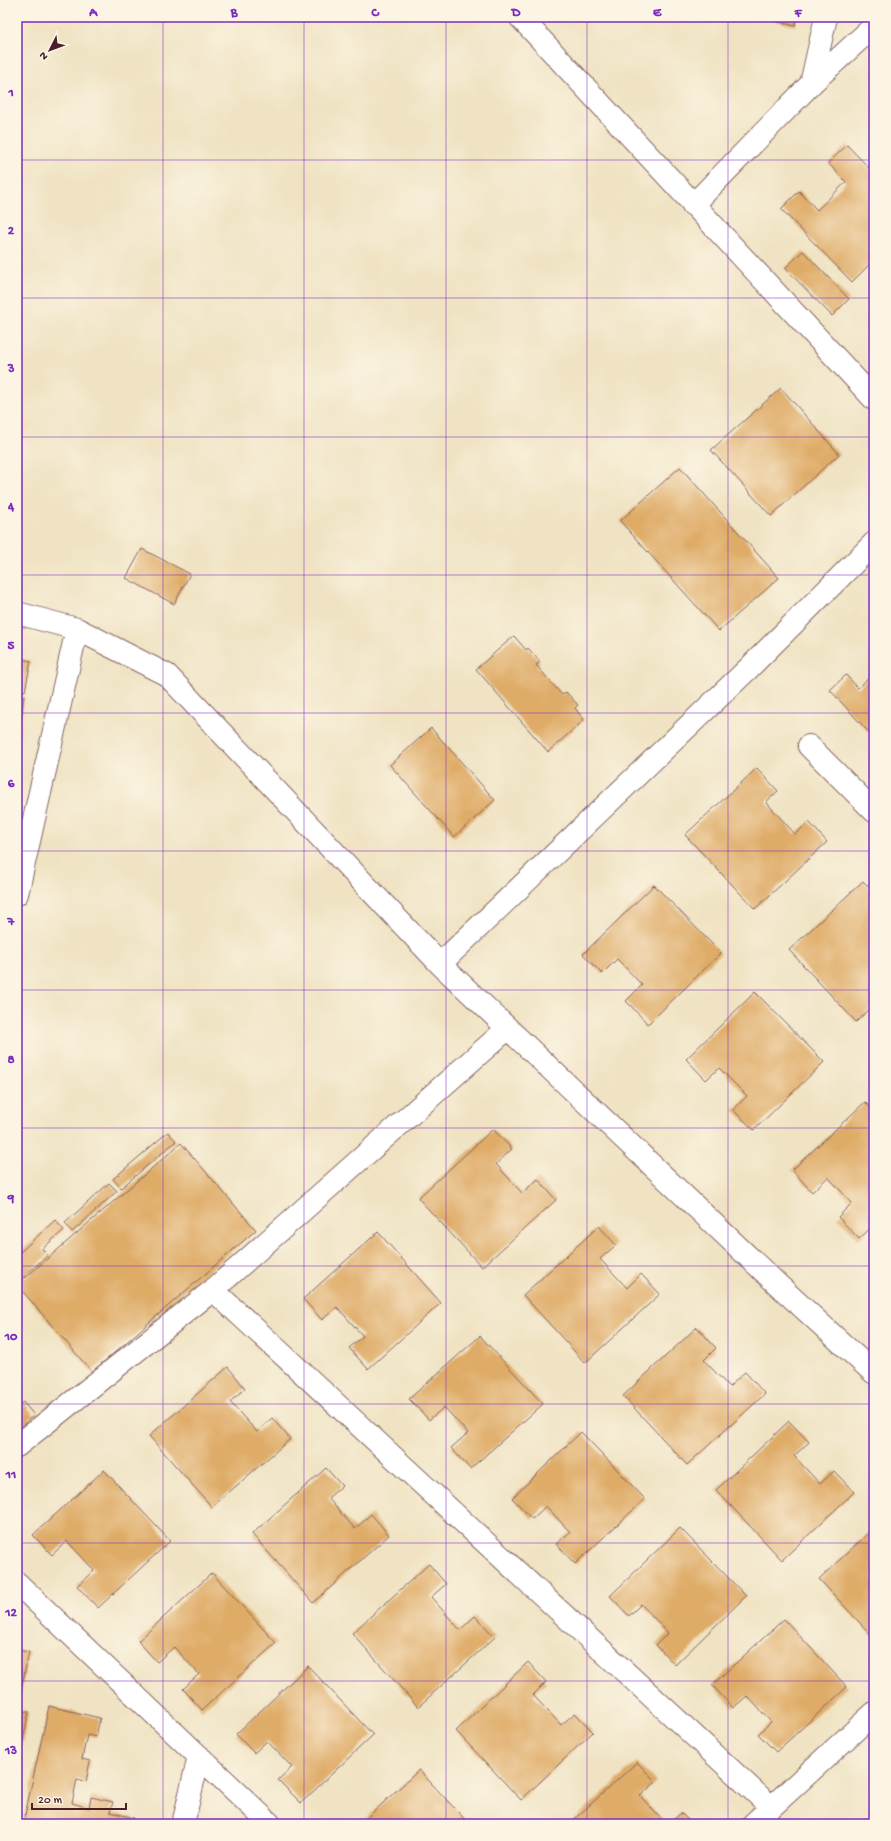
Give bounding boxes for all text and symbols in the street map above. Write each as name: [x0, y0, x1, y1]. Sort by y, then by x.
text: A: [88, 6, 98, 21]
text: B: [230, 6, 239, 21]
text: C: [370, 6, 380, 21]
text: D: [511, 6, 521, 21]
text: E: [653, 6, 662, 21]
text: F: [794, 6, 803, 21]
north arrow: [30, 30, 70, 70]
text: N: [37, 49, 51, 62]
text: 1: [7, 86, 14, 101]
text: 2: [8, 224, 15, 239]
text: 3: [7, 362, 15, 377]
text: 4: [7, 500, 15, 515]
text: 5: [8, 639, 15, 654]
text: 6: [8, 777, 15, 792]
text: 7: [7, 915, 16, 930]
text: 8: [7, 1053, 15, 1068]
text: 9: [7, 1192, 15, 1207]
text: 10: [4, 1330, 18, 1345]
text: 11: [5, 1468, 16, 1483]
text: 12: [4, 1606, 17, 1621]
text: 13: [4, 1744, 17, 1759]
scale bar: [32, 1785, 126, 1811]
text: 20 m: [38, 1794, 63, 1808]

